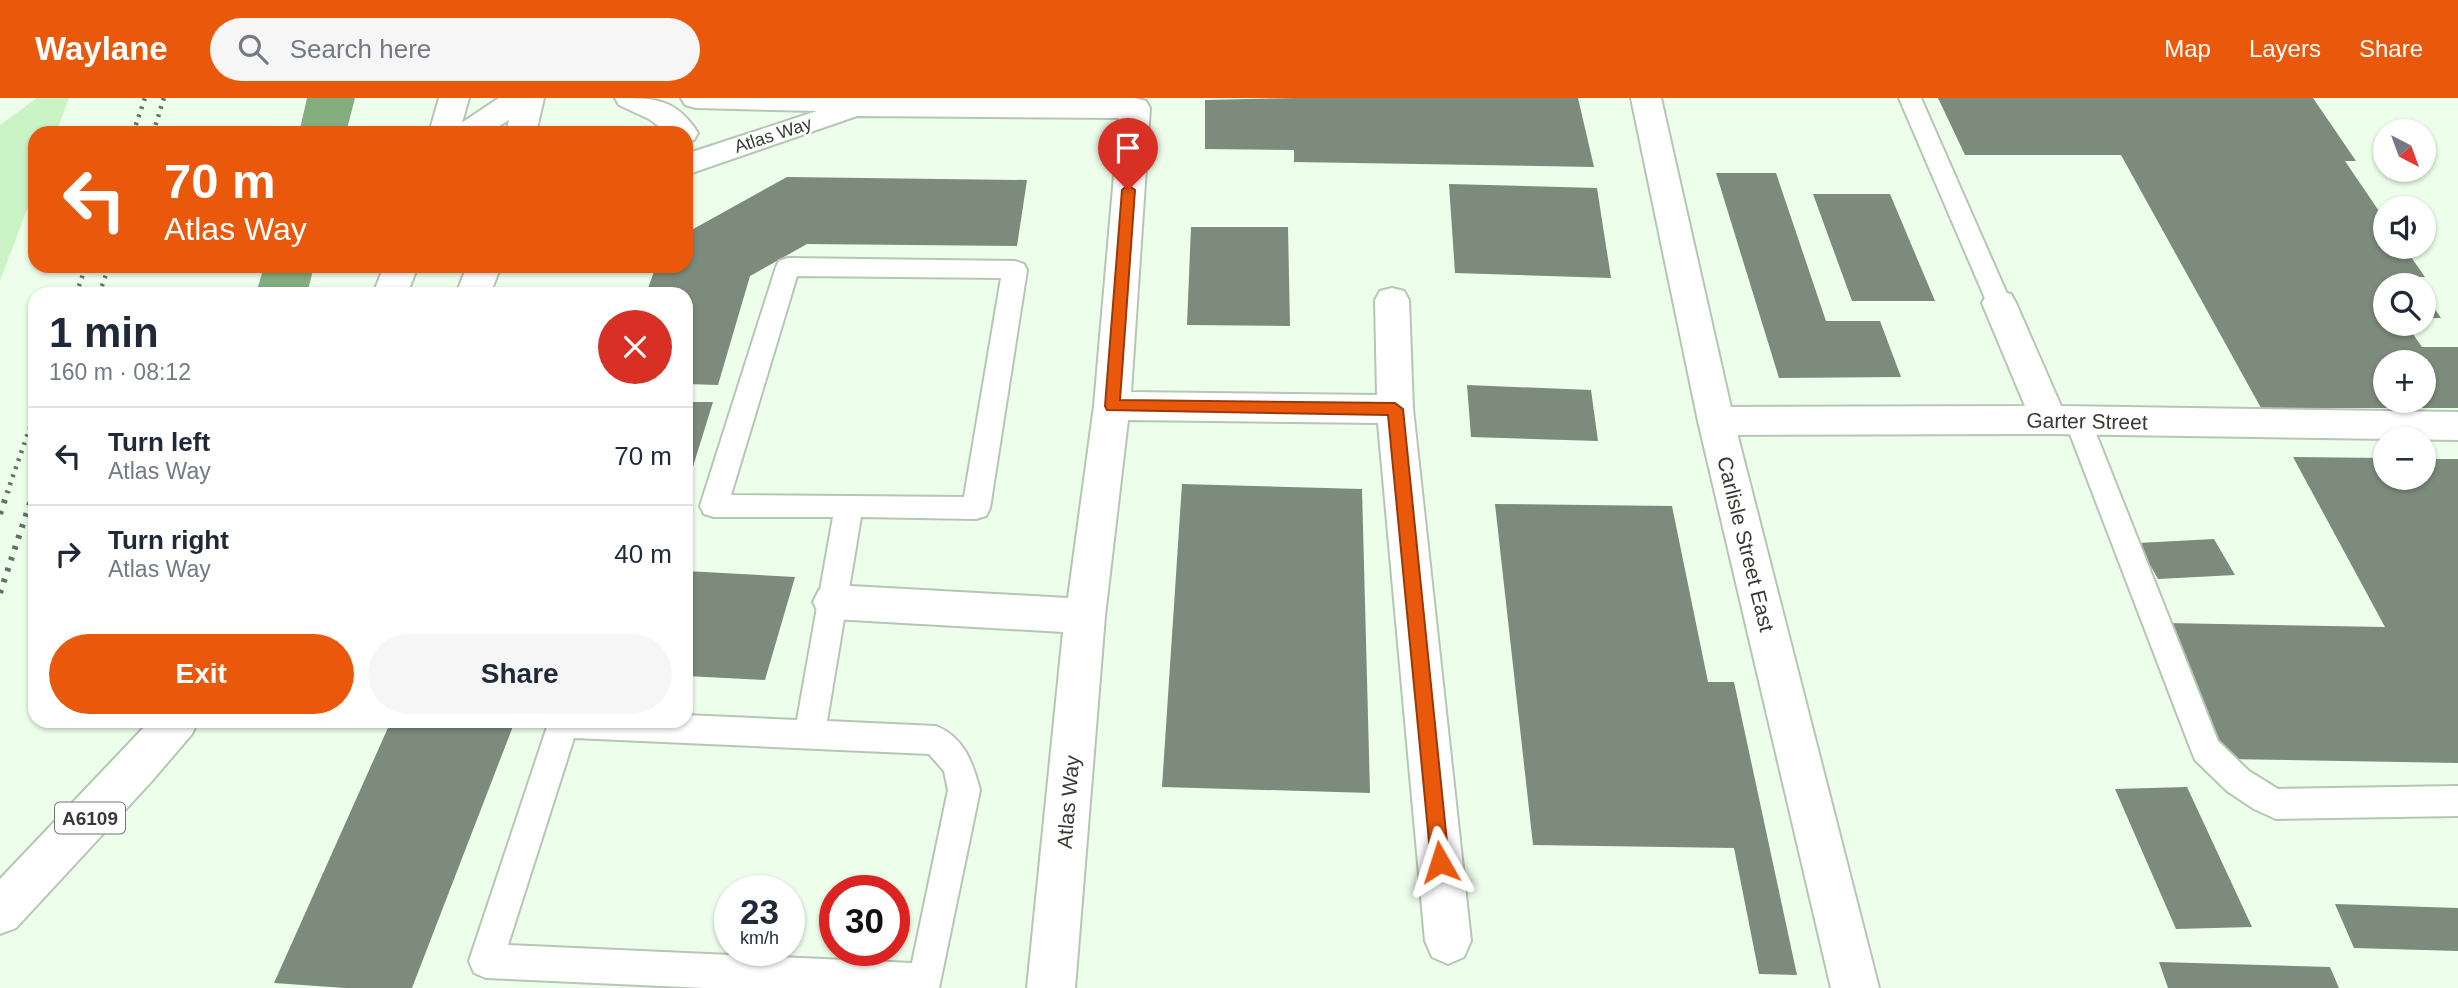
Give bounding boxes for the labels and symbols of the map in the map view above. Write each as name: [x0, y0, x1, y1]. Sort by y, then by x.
street label: Atlas Way: [732, 113, 814, 157]
pin: [1098, 118, 1158, 190]
north arrow: [2373, 119, 2436, 182]
street label: Garter Street: [2026, 408, 2148, 434]
street label: Carlisle Street East: [1713, 454, 1779, 634]
street label: Atlas Way: [1052, 754, 1084, 850]
road number: A6109: [55, 803, 125, 834]
position arrow: [1403, 825, 1477, 899]
speed limit sign: 30: [819, 875, 910, 966]

